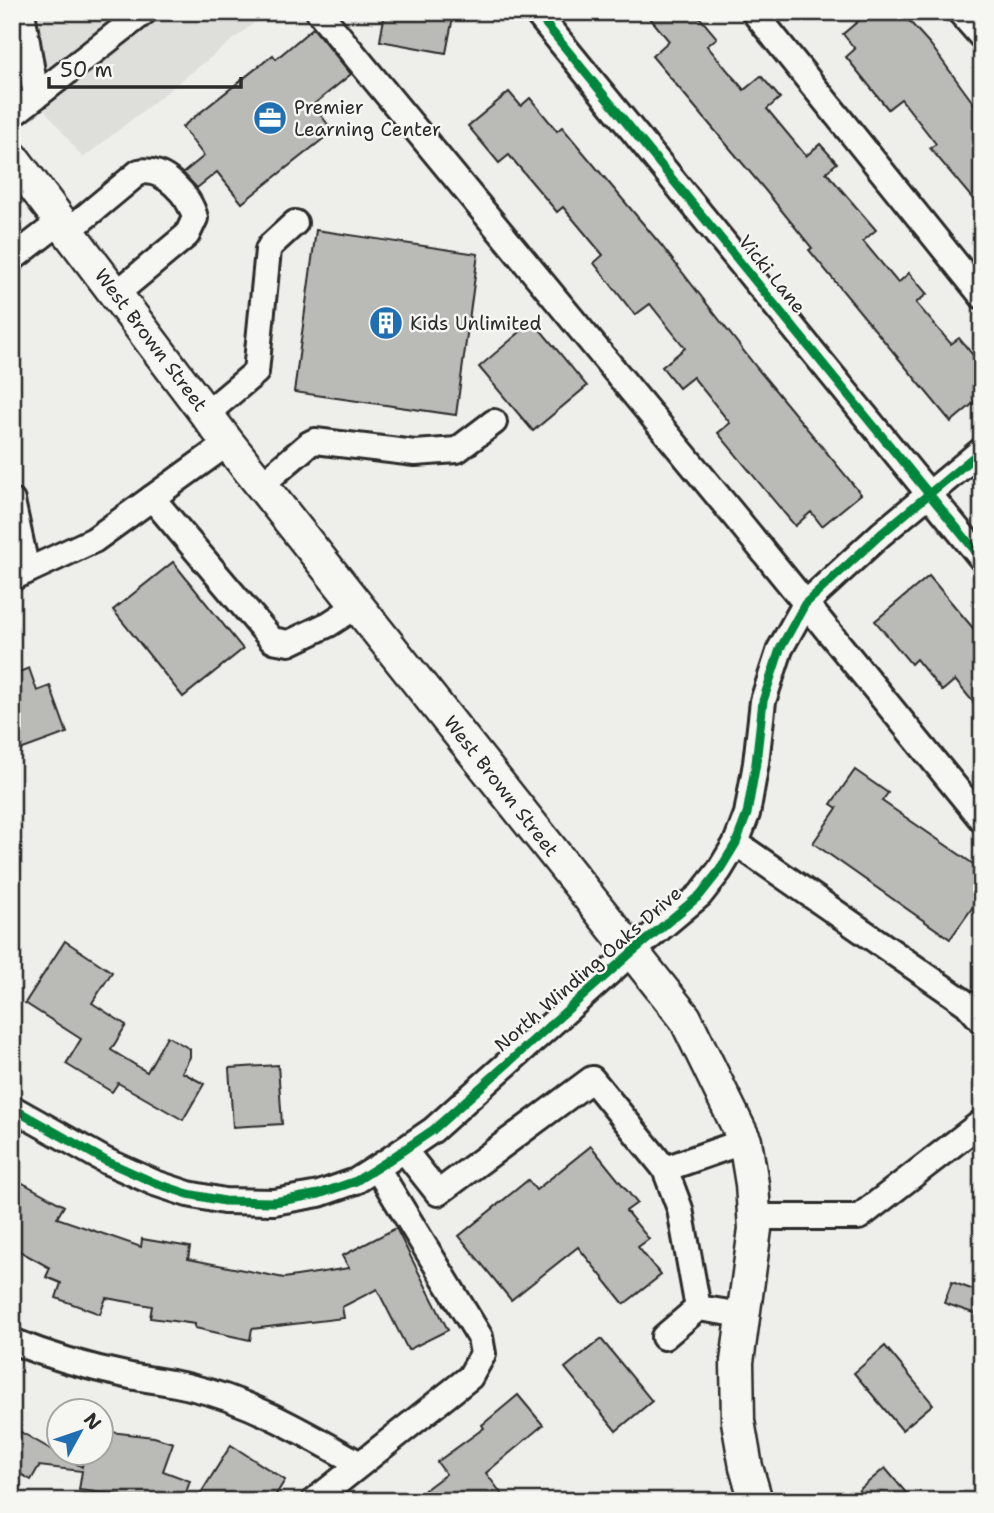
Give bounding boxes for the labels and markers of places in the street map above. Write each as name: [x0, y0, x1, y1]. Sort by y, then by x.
place label: Premier Learning Center: [294, 95, 441, 142]
office icon: Premier Learning Center: [251, 99, 289, 137]
building icon: Kids Unlimited: [367, 304, 405, 342]
place label: Kids Unlimited: [410, 311, 542, 336]

